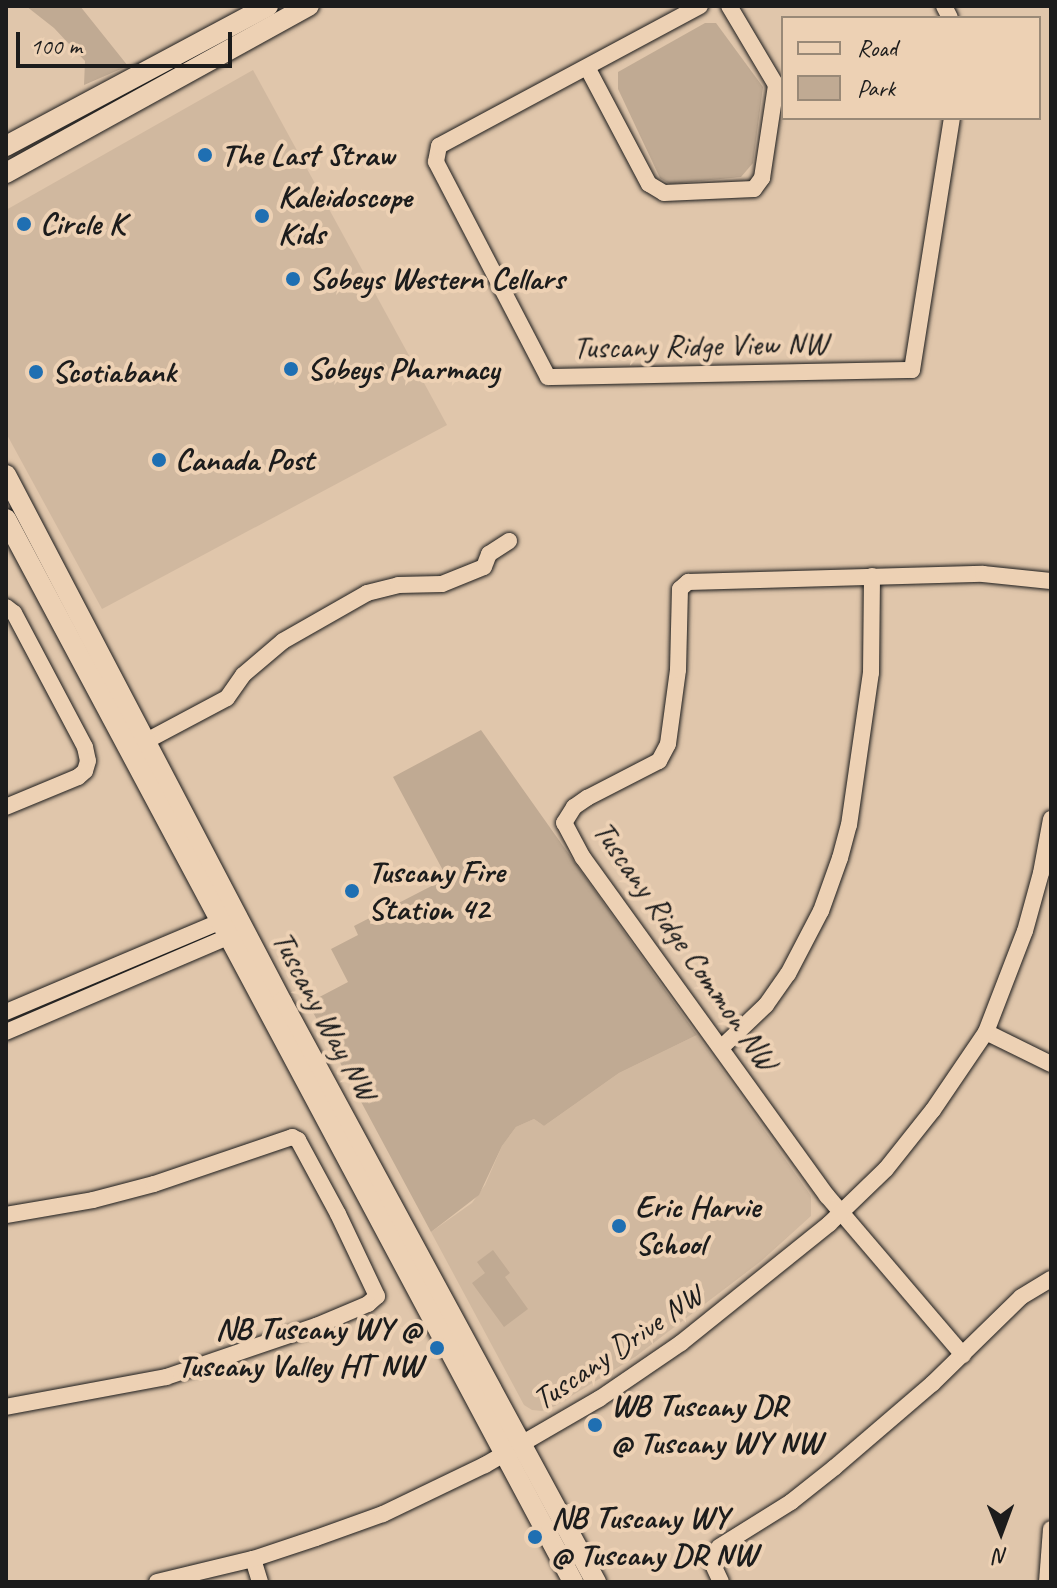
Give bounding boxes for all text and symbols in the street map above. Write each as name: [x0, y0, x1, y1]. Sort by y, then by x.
scale bar: [20, 16, 236, 66]
legend: [781, 16, 1041, 120]
text: 100 m: [30, 31, 82, 61]
text: Road: [857, 33, 897, 63]
text: Park: [857, 73, 895, 103]
place label: The Last Straw: [221, 136, 397, 174]
marker: The Last Straw: [196, 146, 214, 164]
place label: Kaleidoscope Kids: [278, 179, 412, 254]
place label: Circle K: [40, 205, 125, 243]
marker: Kaleidoscope Kids: [253, 207, 271, 225]
marker: Circle K: [15, 215, 33, 233]
place label: Sobeys Western Cellars: [309, 260, 565, 298]
marker: Sobeys Western Cellars: [284, 270, 302, 288]
street label: Tuscany Ridge View NW: [572, 325, 828, 367]
place label: Sobeys Pharmacy: [307, 350, 499, 388]
place label: Scotiabank: [52, 353, 176, 391]
marker: Sobeys Pharmacy: [282, 360, 300, 378]
marker: Scotiabank: [27, 363, 45, 381]
place label: Canada Post: [175, 441, 314, 479]
marker: Canada Post: [150, 451, 168, 469]
street label: Tuscany Ridge Common NW: [584, 814, 786, 1078]
place label: Tuscany Fire Station 42: [368, 854, 505, 929]
marker: Tuscany Fire Station 42: [343, 882, 361, 900]
street label: Tuscany Way NW: [263, 924, 385, 1108]
place label: Eric Harvie School: [635, 1189, 761, 1264]
marker: Eric Harvie School: [610, 1217, 628, 1235]
street label: Tuscany Drive NW: [525, 1276, 711, 1420]
place label: NB Tuscany WY @ Tuscany Valley HT NW: [175, 1311, 421, 1386]
marker: NB Tuscany WY @ Tuscany Valley HT NW: [428, 1339, 446, 1357]
place label: WB Tuscany DR @ Tuscany WY NW: [611, 1388, 822, 1463]
marker: WB Tuscany DR @ Tuscany WY NW: [586, 1416, 604, 1434]
north arrow: [961, 1492, 1041, 1572]
place label: NB Tuscany WY @ Tuscany DR NW: [551, 1500, 757, 1575]
marker: NB Tuscany WY @ Tuscany DR NW: [526, 1528, 544, 1546]
text: N: [994, 1542, 1008, 1570]

